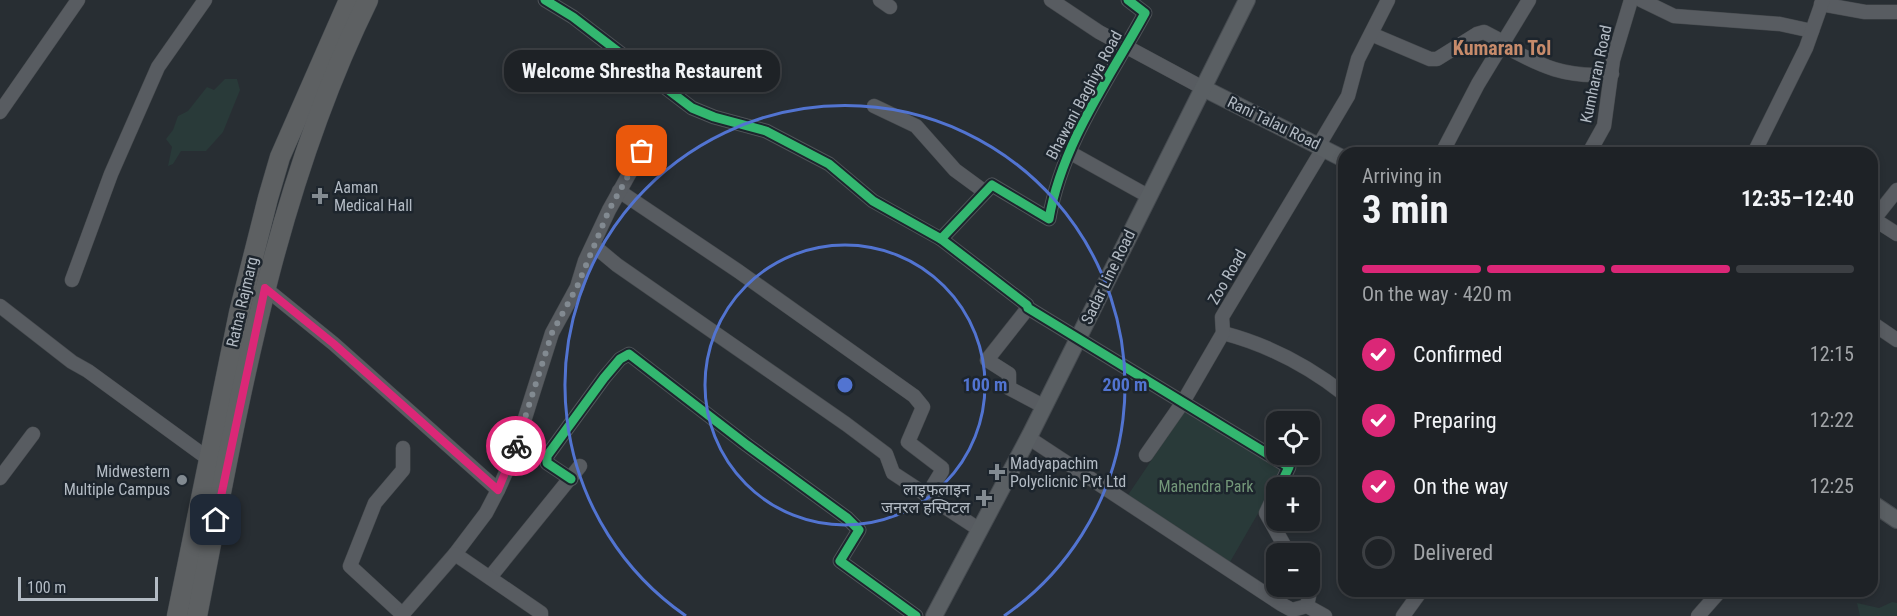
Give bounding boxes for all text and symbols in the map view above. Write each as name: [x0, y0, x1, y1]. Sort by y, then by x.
street label: Kumharan Road: [1576, 23, 1616, 125]
street label: Bhawani Baghiya Road: [1042, 27, 1126, 163]
district label: Kumaran Tol: [1453, 36, 1551, 60]
callout: Welcome Shrestha Restaurent: [504, 49, 780, 91]
text: Welcome Shrestha Restaurent: [522, 59, 762, 83]
street label: Rani Talau Road: [1224, 92, 1324, 154]
pin: [616, 125, 667, 176]
icon: bag: [625, 134, 658, 167]
text: Arriving in: [1362, 164, 1442, 188]
place label: Aaman Medical Hall: [334, 178, 413, 215]
text: 12:35–12:40: [1741, 186, 1854, 211]
marker: Aaman Medical Hall: [311, 187, 329, 205]
text: 3 min: [1362, 187, 1449, 233]
street label: Sadar Line Road: [1077, 227, 1139, 327]
street label: Zoo Road: [1204, 246, 1250, 308]
street label: Ratna Rajmarg: [222, 255, 262, 349]
text: On the way · 420 m: [1362, 282, 1512, 306]
icon: check: [1362, 338, 1395, 371]
text: Confirmed: [1413, 342, 1502, 367]
text: 12:15: [1810, 342, 1854, 366]
text: 100 m: [963, 374, 1007, 395]
text: 200 m: [1103, 374, 1147, 395]
centre of rings: [835, 375, 855, 395]
icon: check: [1362, 404, 1395, 437]
text: Preparing: [1413, 408, 1497, 433]
text: 12:22: [1810, 408, 1854, 432]
map controls: [1266, 411, 1320, 597]
button: locate: [1266, 411, 1320, 465]
courier: [486, 416, 546, 476]
icon: bike: [500, 430, 533, 463]
place label: Madyapachim Polyclicnic Pvt Ltd: [1010, 454, 1126, 491]
place label: Midwestern Multiple Campus: [64, 462, 170, 499]
marker: Madyapachim Polyclicnic Pvt Ltd: [988, 463, 1006, 481]
icon: check: [1362, 470, 1395, 503]
marker: Midwestern Multiple Campus: [175, 473, 189, 487]
text: On the way: [1413, 474, 1508, 499]
text: 12:25: [1810, 474, 1854, 498]
park label: Mahendra Park: [1158, 477, 1254, 496]
button: +: [1266, 477, 1320, 531]
place label: लाइफलाइन जनरल हस्पिटल: [881, 480, 971, 517]
marker: लाइफलाइन जनरल हस्पिटल: [975, 489, 993, 507]
pin: [190, 494, 241, 545]
icon: home: [199, 503, 232, 536]
text: Delivered: [1413, 540, 1493, 565]
button: −: [1266, 543, 1320, 597]
scale bar: [18, 574, 158, 602]
text: 100 m: [27, 578, 66, 597]

